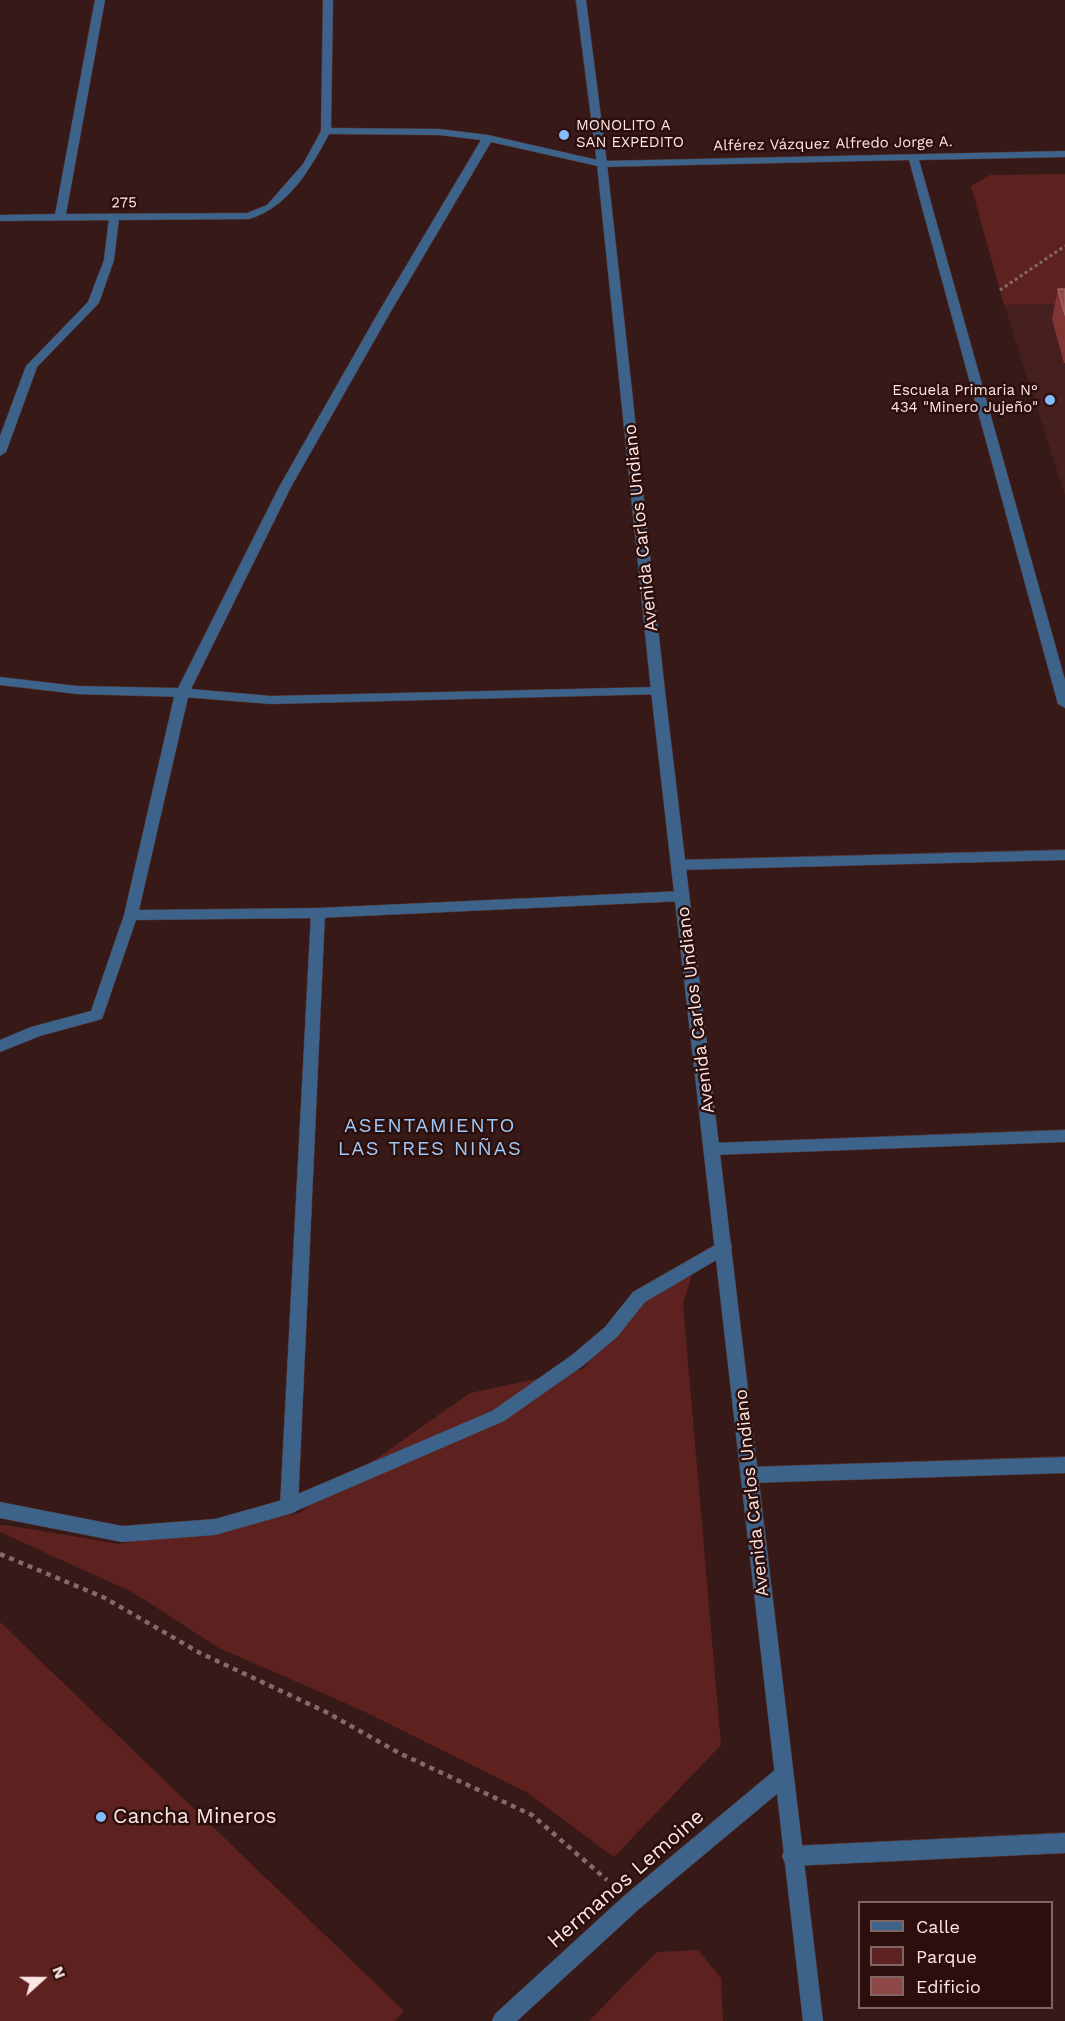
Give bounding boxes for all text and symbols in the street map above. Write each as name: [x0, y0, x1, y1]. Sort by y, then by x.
place label: MONOLITO A SAN EXPEDITO: [576, 117, 684, 152]
marker: MONOLITO A SAN EXPEDITO: [557, 128, 571, 142]
street label: Alférez Vázquez Alfredo Jorge A.: [713, 133, 953, 155]
street label: 275: [111, 194, 137, 212]
place label: Escuela Primaria N° 434 "Minero Jujeño": [891, 382, 1038, 417]
marker: Escuela Primaria N° 434 "Minero Jujeño": [1043, 393, 1057, 407]
street label: Avenida Carlos Undiano: [619, 423, 663, 633]
street label: Avenida Carlos Undiano: [673, 905, 719, 1115]
district label: ASENTAMIENTO LAS TRES NIÑAS: [338, 1114, 522, 1161]
street label: Avenida Carlos Undiano: [730, 1388, 774, 1598]
place label: Cancha Mineros: [113, 1804, 277, 1830]
street label: Hermanos Lemoine: [543, 1804, 709, 1954]
marker: Cancha Mineros: [94, 1810, 108, 1824]
legend: [858, 1901, 1053, 2009]
text: Calle: [916, 1916, 960, 1937]
text: Parque: [916, 1946, 977, 1967]
north arrow: [12, 1949, 72, 2009]
text: N: [48, 1963, 70, 1981]
text: Edificio: [916, 1976, 981, 1997]

